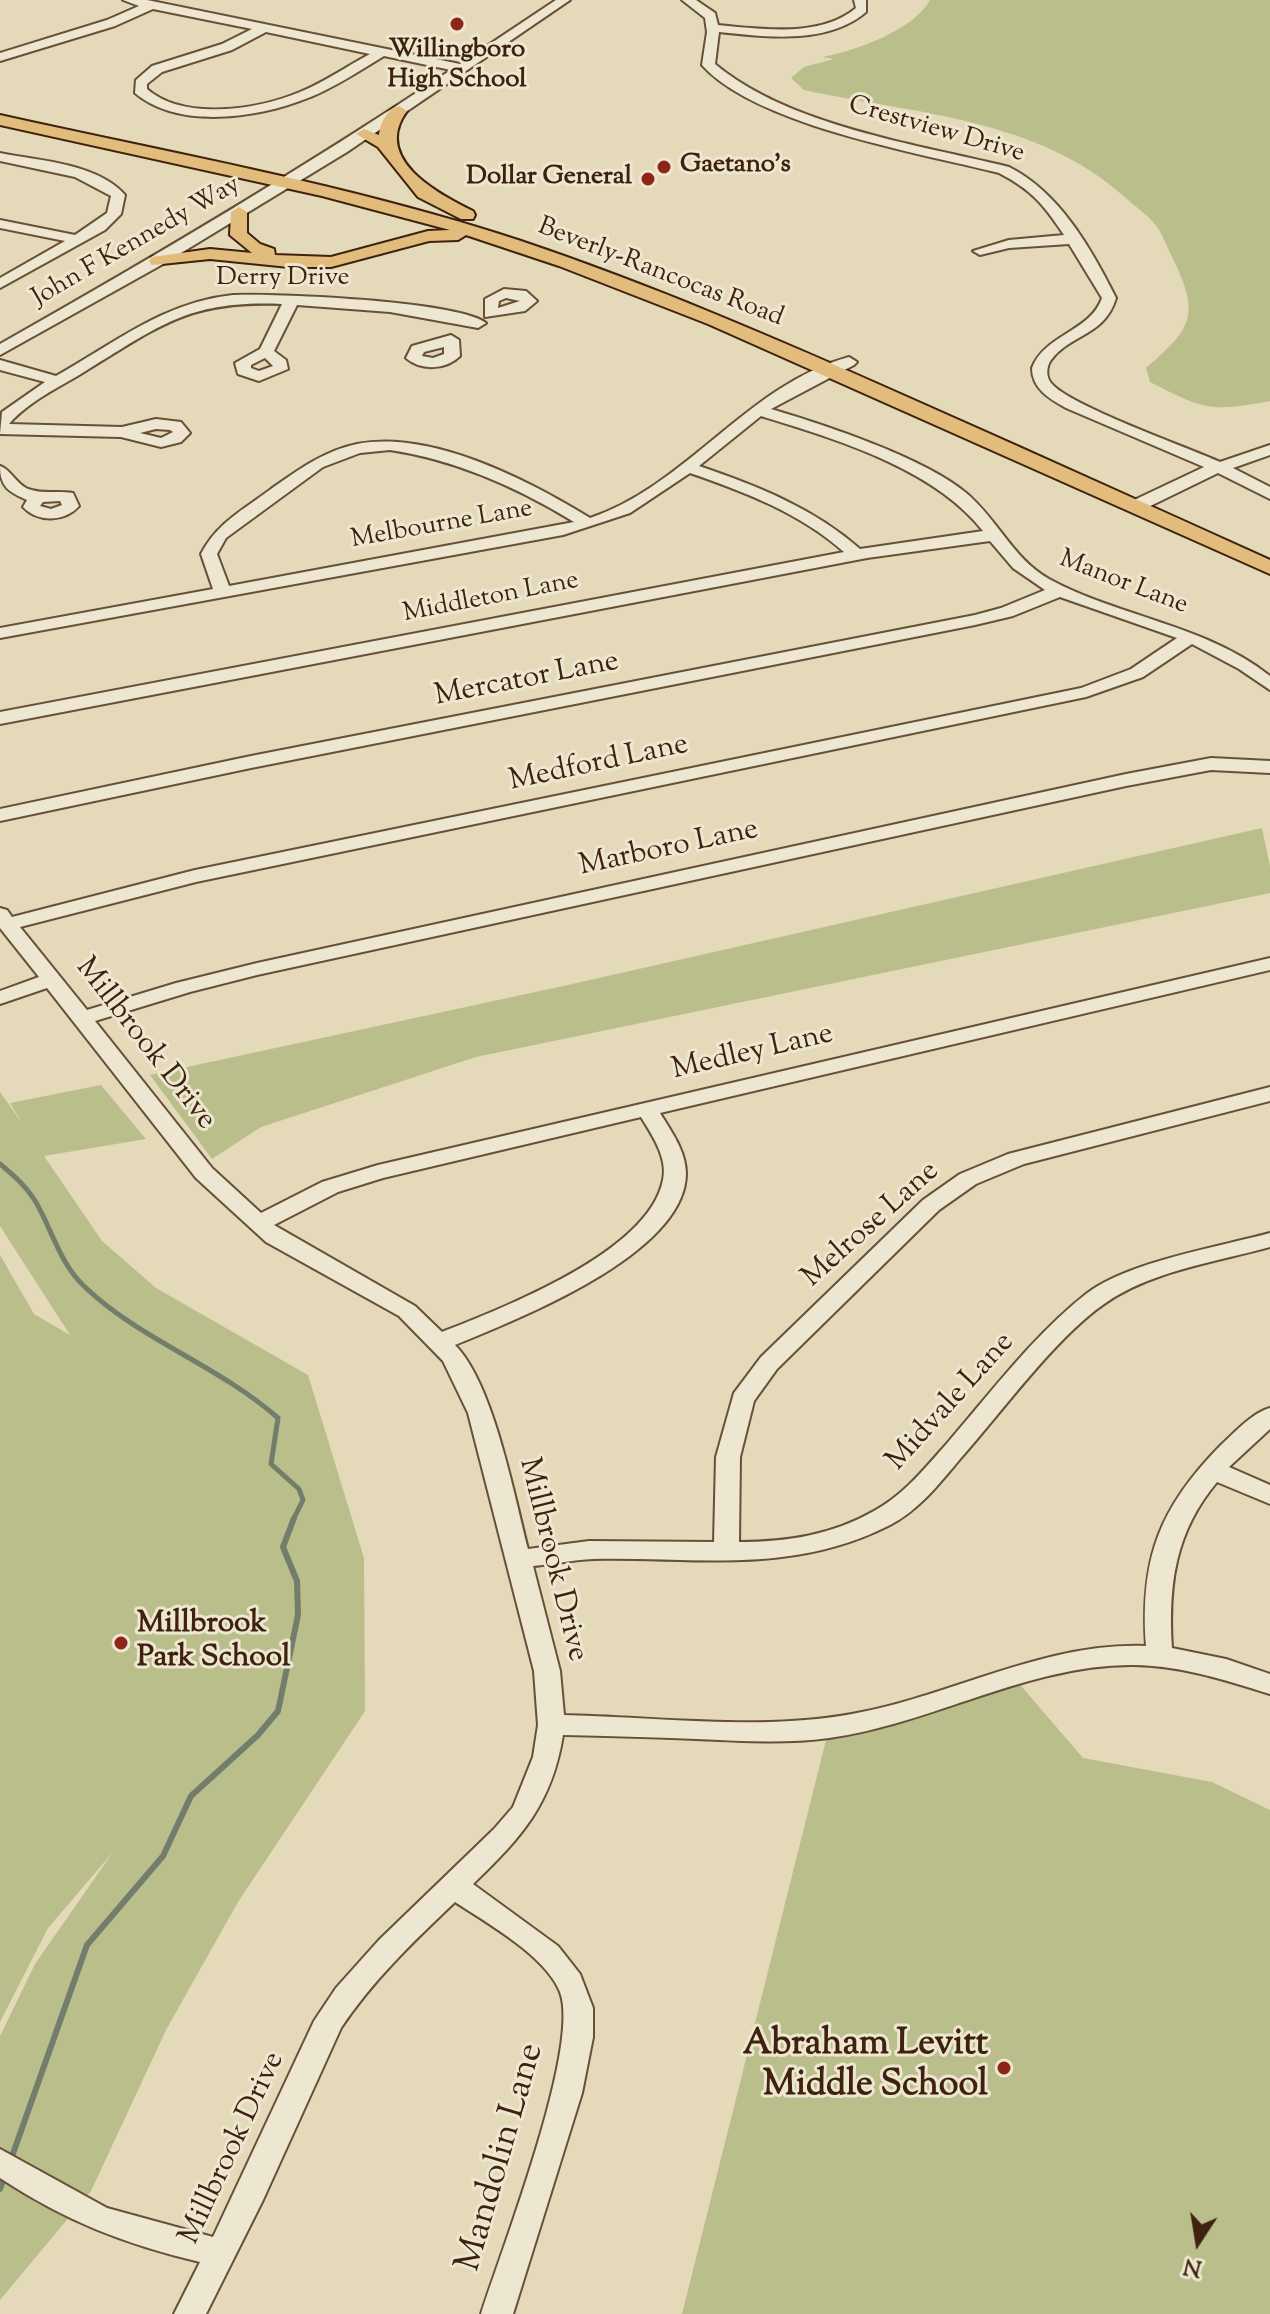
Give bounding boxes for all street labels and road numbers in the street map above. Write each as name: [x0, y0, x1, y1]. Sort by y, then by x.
street label: Crestview Drive: [844, 91, 1028, 171]
street label: John F Kennedy Way: [27, 171, 247, 315]
street label: Beverly-Rancocas Road: [533, 213, 787, 335]
street label: Derry Drive: [216, 264, 350, 296]
street label: Melbourne Lane: [349, 495, 535, 557]
street label: Manor Lane: [1054, 545, 1192, 623]
street label: Middleton Lane: [401, 567, 581, 631]
street label: Mercator Lane: [432, 645, 622, 717]
street label: Medford Lane: [506, 728, 692, 802]
street label: Marboro Lane: [576, 813, 762, 887]
street label: Millbrook Drive: [66, 952, 222, 1138]
street label: Medley Lane: [669, 1018, 837, 1090]
street label: Melrose Lane: [796, 1155, 948, 1297]
street label: Midvale Lane: [880, 1326, 1024, 1480]
street label: Millbrook Drive: [508, 1455, 594, 1665]
street label: Mandolin Lane: [450, 2039, 556, 2277]
street label: Millbrook Drive: [174, 2047, 294, 2251]

